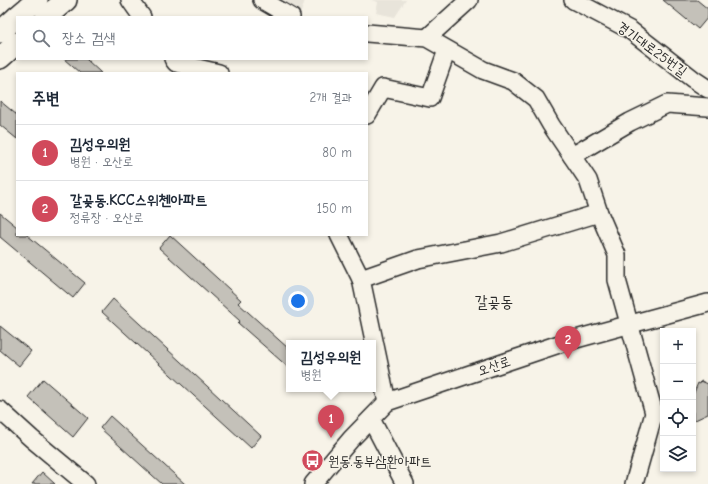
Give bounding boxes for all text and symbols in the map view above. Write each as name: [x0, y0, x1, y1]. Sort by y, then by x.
search box: [16, 16, 368, 60]
street label: 경기대로25번길: [614, 18, 691, 81]
icon: search: [30, 27, 52, 49]
text: 장소 검색: [62, 29, 115, 47]
text: 주변: [32, 89, 59, 108]
text: 2개 결과: [309, 90, 352, 105]
text: 김성우의원: [70, 135, 130, 153]
text: 1: [42, 145, 48, 160]
text: 80 m: [322, 145, 352, 160]
text: 병원 · 오산로: [70, 154, 133, 169]
text: 갈곶동.KCC스위첸아파트: [70, 191, 207, 209]
text: 2: [42, 201, 48, 216]
text: 150 m: [317, 201, 352, 216]
text: 정류장 · 오산로: [70, 210, 144, 225]
your location: [288, 291, 308, 311]
district label: 갈곶동: [475, 293, 513, 311]
pin: 2: [555, 326, 581, 359]
map controls: [660, 328, 696, 472]
button: +: [660, 328, 696, 364]
popup: [286, 340, 376, 392]
text: 김성우의원: [301, 348, 361, 366]
street label: 오산로: [475, 352, 513, 380]
button: −: [660, 364, 696, 400]
text: 병원: [301, 367, 322, 382]
button: locate: [660, 400, 696, 436]
pin: 1: [318, 405, 344, 438]
button: layers: [660, 436, 696, 472]
bus stop icon: 원동.동부삼환아파트: [300, 448, 326, 474]
place label: 원동.동부삼환아파트: [328, 453, 432, 470]

